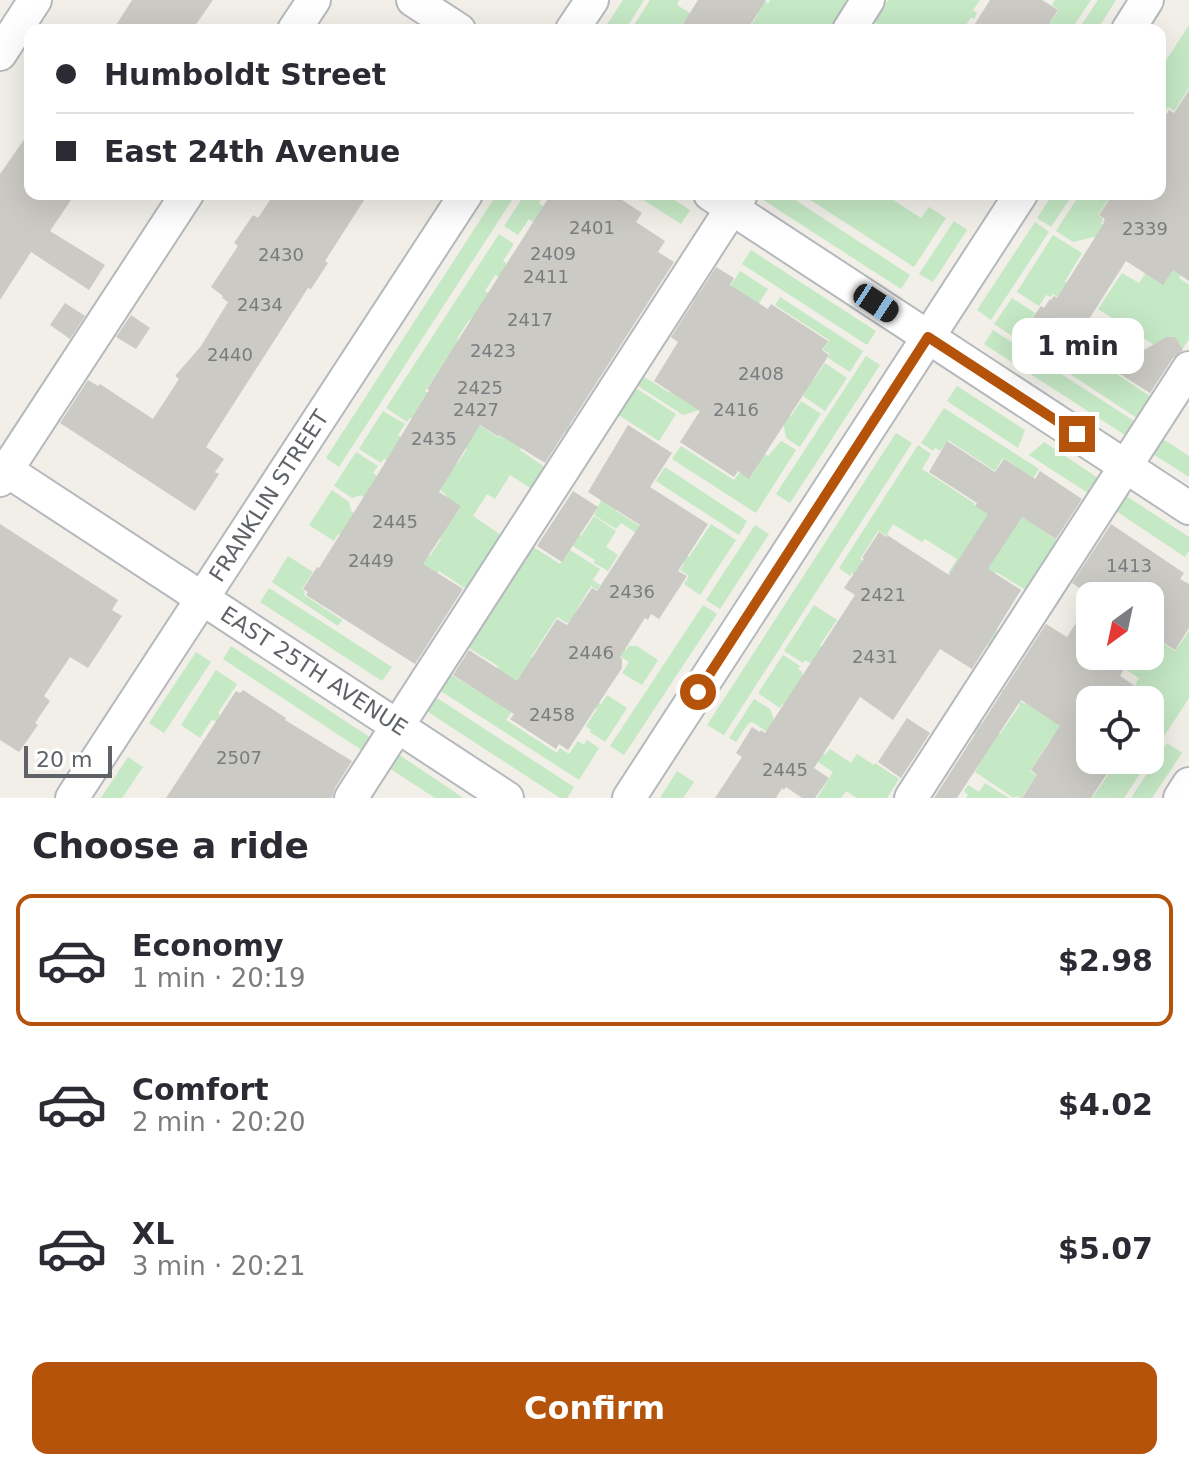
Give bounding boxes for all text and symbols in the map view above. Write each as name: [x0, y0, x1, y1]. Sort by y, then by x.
text: Humboldt Street: [104, 57, 386, 92]
text: East 24th Avenue: [104, 134, 400, 169]
house number: 2401: [569, 217, 615, 238]
house number: 2339: [1122, 218, 1168, 239]
house number: 2409: [530, 243, 576, 264]
house number: 2430: [258, 244, 304, 265]
house number: 2411: [523, 266, 569, 287]
car: [849, 280, 903, 326]
house number: 2434: [237, 294, 283, 315]
house number: 2417: [507, 309, 553, 330]
callout: 1 min: [1011, 318, 1143, 374]
text: 1 min: [1037, 331, 1119, 361]
house number: 2423: [470, 340, 516, 361]
house number: 2440: [207, 344, 253, 365]
house number: 2408: [738, 363, 784, 384]
house number: 2425: [457, 377, 503, 398]
house number: 2427: [453, 399, 499, 420]
house number: 2416: [713, 399, 759, 420]
street label: FRANKLIN STREET: [204, 405, 334, 586]
route end: [1059, 416, 1095, 452]
house number: 2435: [411, 428, 457, 449]
house number: 2445: [372, 511, 418, 532]
house number: 2449: [348, 550, 394, 571]
house number: 1413: [1106, 555, 1152, 576]
house number: 2436: [609, 581, 655, 602]
north arrow: [1076, 582, 1164, 670]
map controls: [1076, 582, 1164, 774]
house number: 2421: [860, 584, 906, 605]
street label: EAST 25TH AVENUE: [216, 601, 412, 741]
house number: 2446: [568, 642, 614, 663]
house number: 2431: [852, 646, 898, 667]
route start: [680, 674, 716, 710]
button: locate: [1076, 686, 1164, 774]
house number: 2458: [529, 704, 575, 725]
scale bar: [24, 742, 112, 778]
text: 20 m: [36, 747, 92, 772]
house number: 2507: [216, 747, 262, 768]
house number: 2445: [762, 759, 808, 780]
text: Choose a ride: [32, 825, 309, 866]
icon: car: [36, 924, 108, 996]
text: Economy: [132, 928, 284, 963]
text: $2.98: [1058, 943, 1153, 978]
text: 1 min · 20:19: [132, 963, 306, 993]
icon: car: [36, 1068, 108, 1140]
text: Comfort: [132, 1072, 269, 1107]
text: $4.02: [1058, 1087, 1153, 1122]
text: 2 min · 20:20: [132, 1107, 306, 1137]
icon: car: [36, 1212, 108, 1284]
text: XL: [132, 1216, 174, 1251]
text: $5.07: [1058, 1231, 1153, 1266]
text: 3 min · 20:21: [132, 1251, 306, 1281]
button: Confirm: [32, 1362, 1157, 1454]

